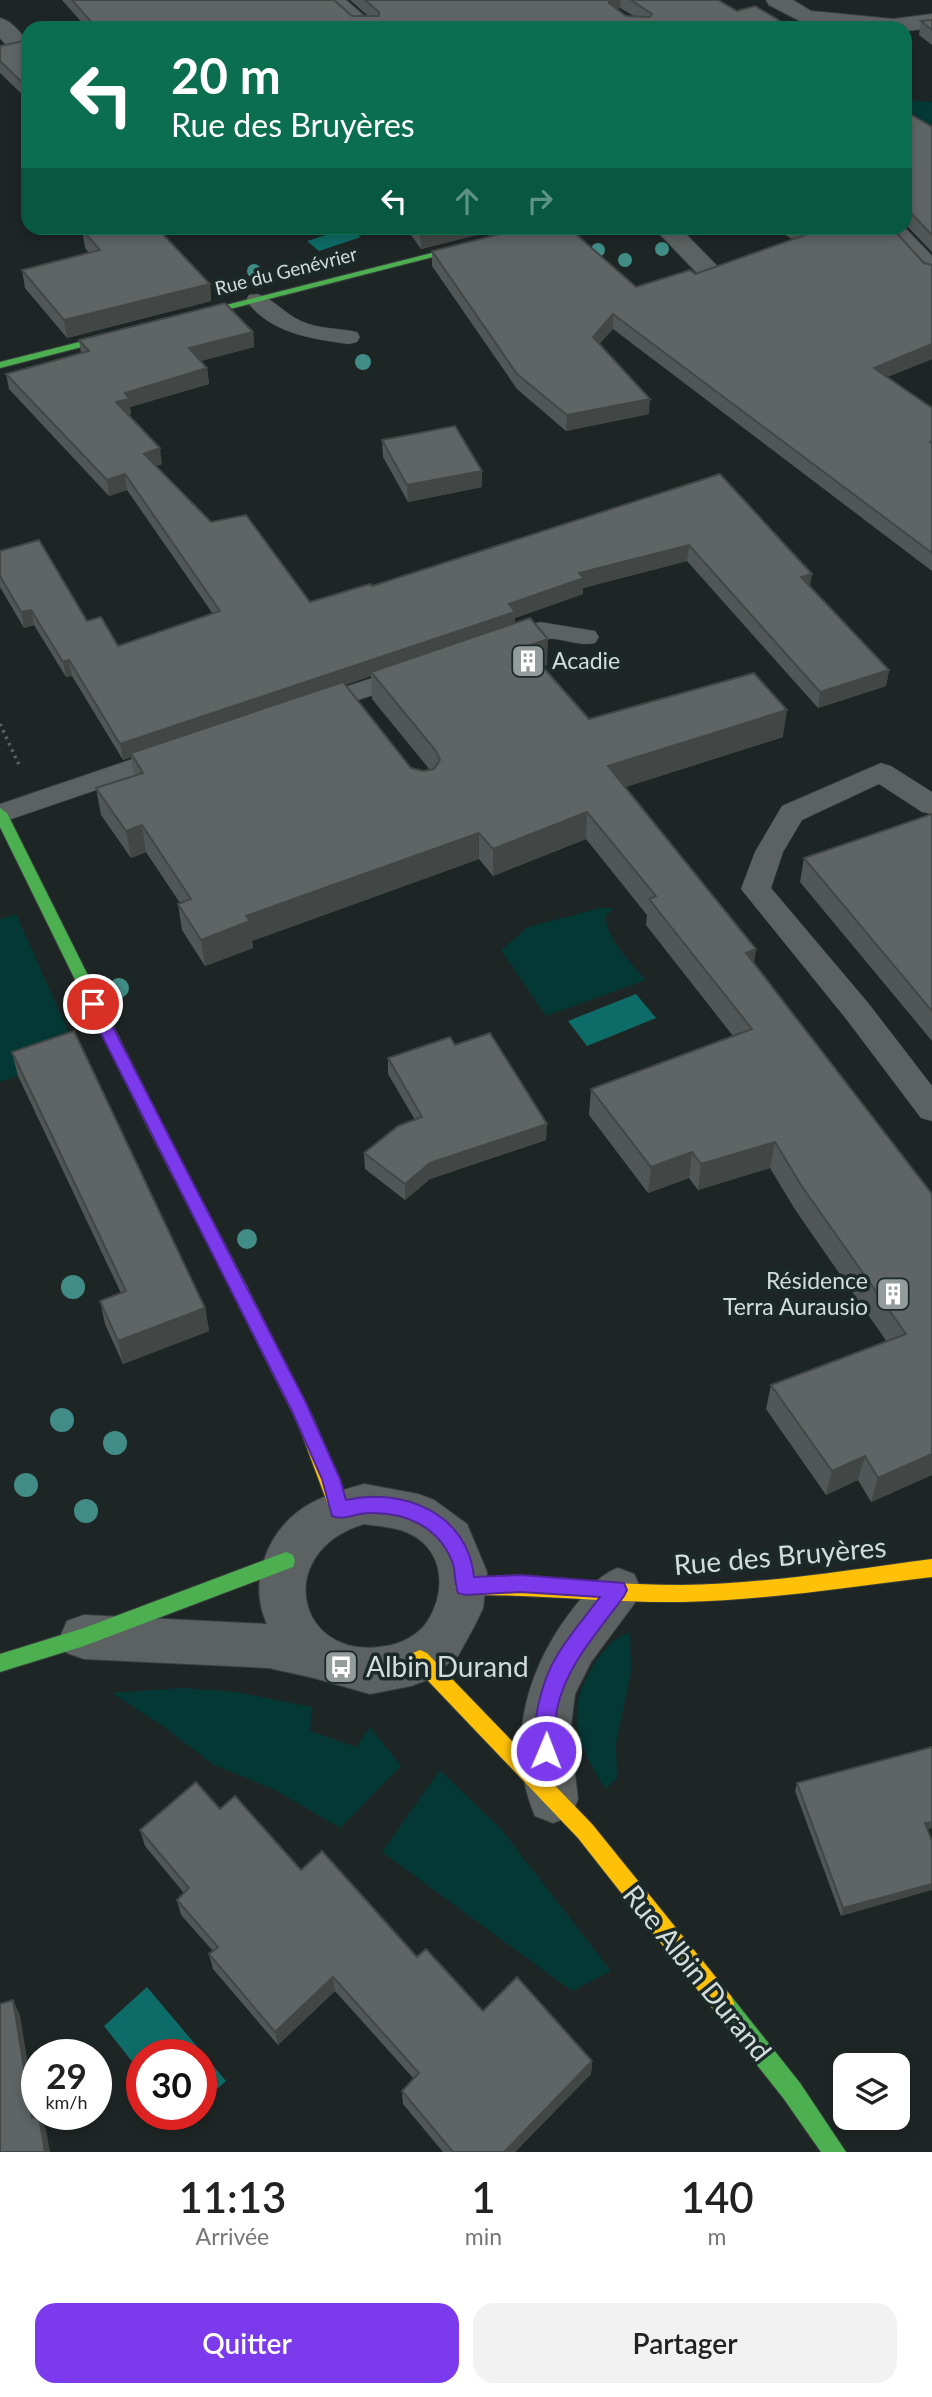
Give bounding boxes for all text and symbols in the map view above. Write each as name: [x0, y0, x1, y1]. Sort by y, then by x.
text: 20 m: [171, 46, 281, 104]
icon: left: [56, 49, 147, 140]
text: Rue des Bruyères: [171, 105, 415, 144]
icon: left: [375, 182, 413, 220]
icon: ahead: [448, 182, 486, 220]
icon: right: [521, 182, 559, 220]
street label: Rue du Genévrier: [212, 242, 359, 299]
building icon: Acadie: [509, 642, 547, 680]
place label: Acadie: [552, 646, 620, 674]
pin: [63, 974, 123, 1034]
icon: arrive: [74, 985, 112, 1023]
place label: Résidence Terra Aurausio: [723, 1266, 868, 1320]
building icon: Résidence Terra Aurausio: [874, 1275, 912, 1313]
street label: Rue des Bruyères: [672, 1529, 888, 1581]
bus stop icon: Albin Durand: [322, 1648, 360, 1686]
place label: Albin Durand: [366, 1649, 529, 1683]
position arrow: [509, 1714, 583, 1788]
street label: Rue Albin Durand: [617, 1878, 779, 2067]
speed limit sign: 30: [126, 2039, 217, 2130]
map controls: [833, 2053, 910, 2130]
button: layers: [833, 2053, 910, 2130]
text: 29: [46, 2054, 87, 2096]
text: km/h: [45, 2091, 88, 2113]
text: 11:13: [178, 2172, 286, 2222]
text: 1: [471, 2172, 496, 2222]
text: 140: [681, 2172, 754, 2222]
text: Arrivée: [196, 2222, 269, 2250]
text: min: [465, 2222, 502, 2250]
text: m: [708, 2222, 727, 2250]
button: Quitter: [35, 2303, 459, 2383]
button: Partager: [473, 2303, 897, 2383]

